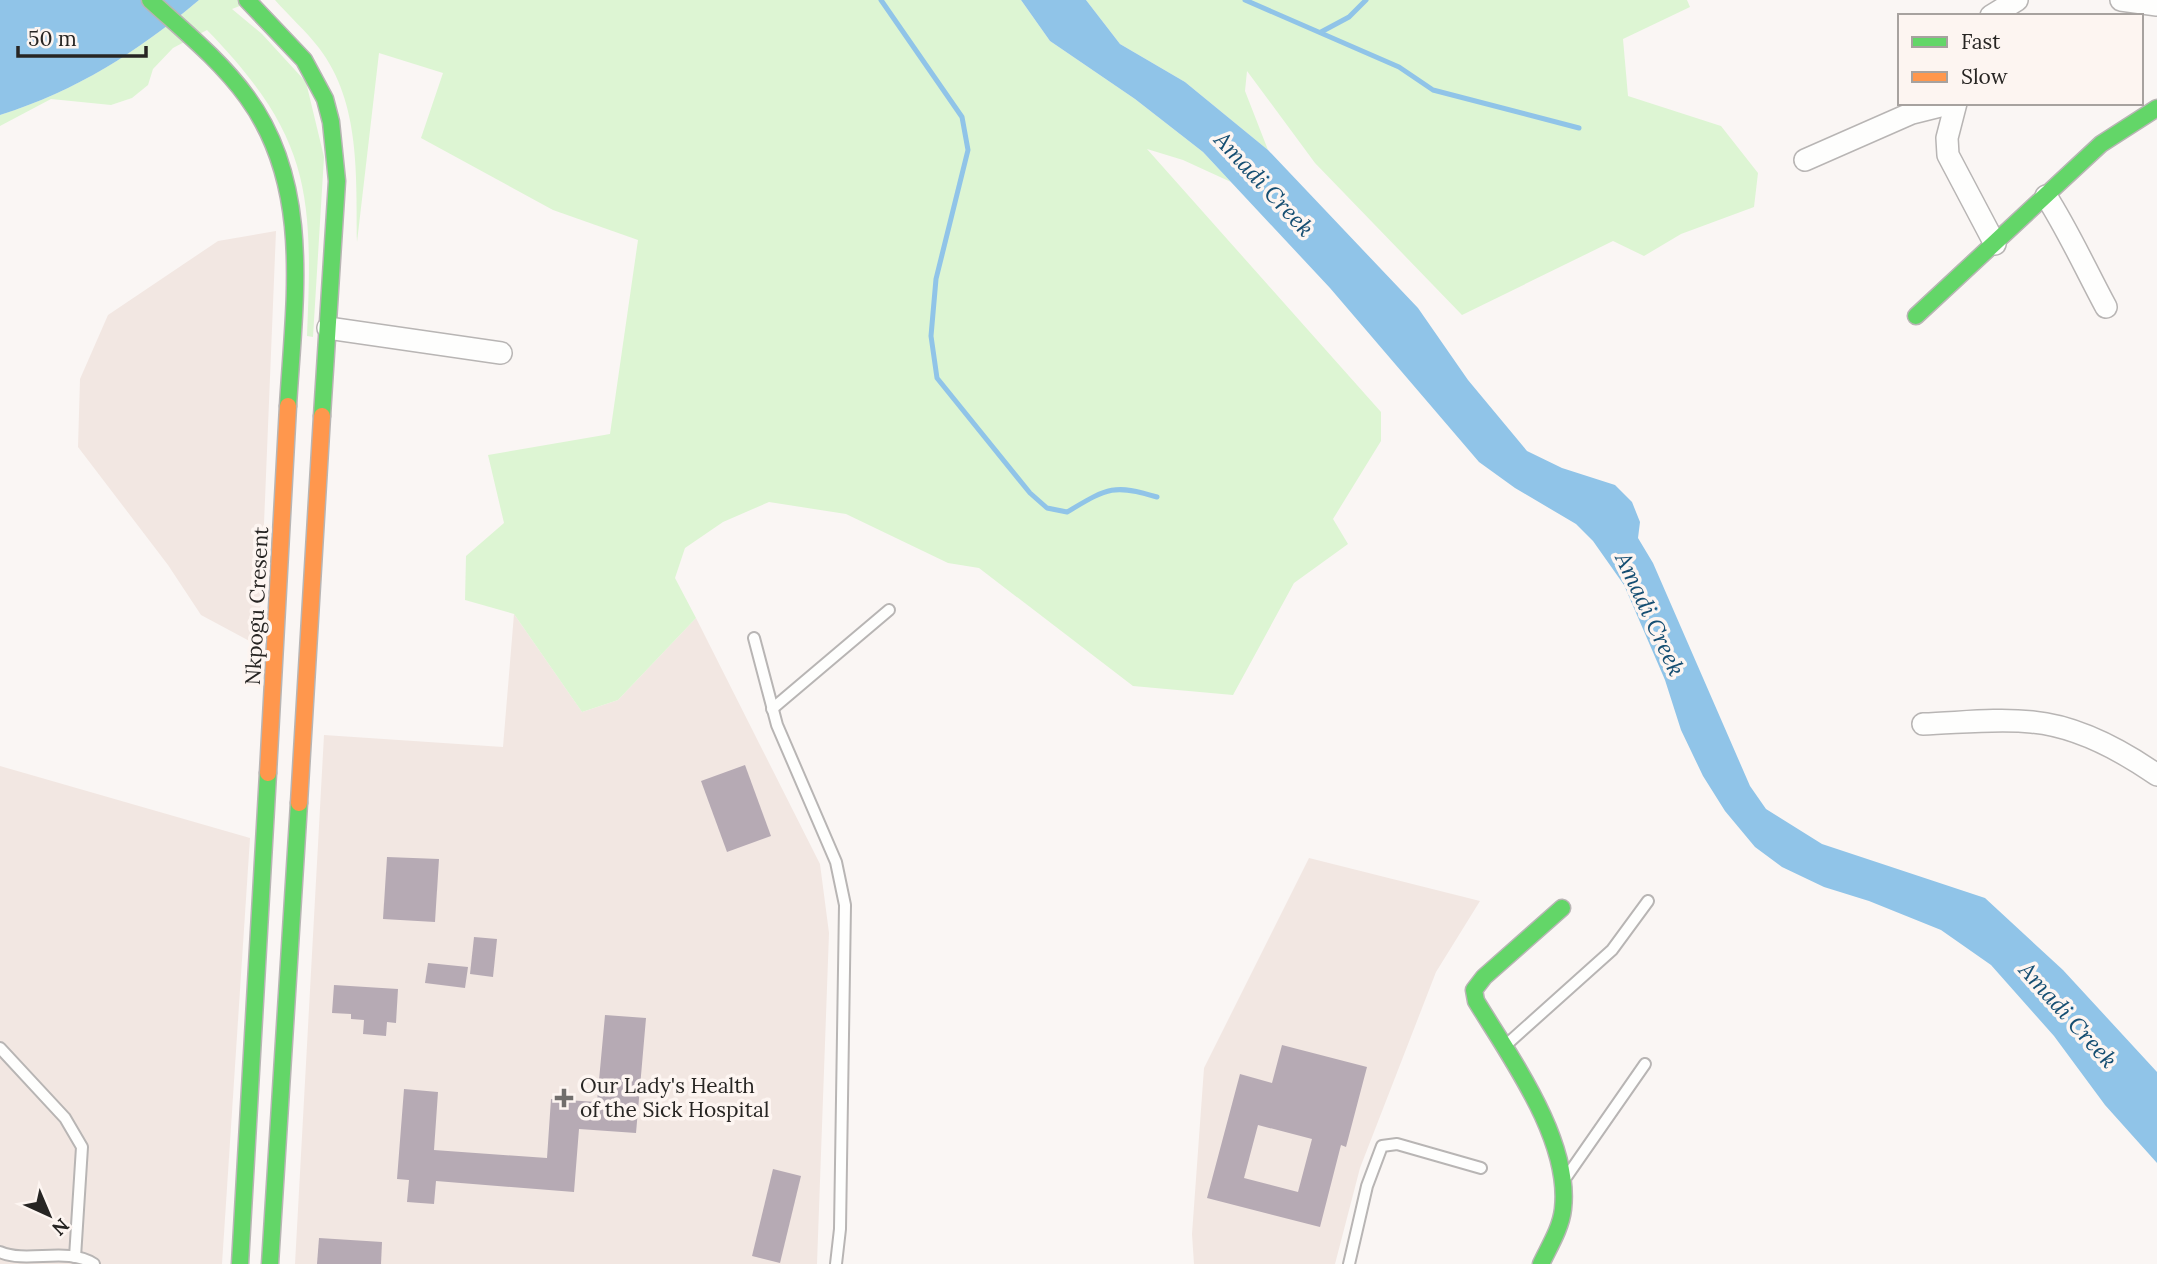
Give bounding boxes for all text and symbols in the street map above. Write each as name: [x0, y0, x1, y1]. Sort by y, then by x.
scale bar: [18, 14, 145, 58]
legend: [1898, 14, 2143, 105]
text: 50 m: [28, 25, 77, 52]
text: Fast: [1961, 28, 2001, 55]
text: Slow: [1961, 63, 2008, 90]
water label: Amadi Creek: [1208, 124, 1320, 242]
street label: Nkpogu Cresent: [239, 525, 274, 686]
water label: Amadi Creek: [1609, 546, 1692, 680]
water label: Amadi Creek: [2012, 955, 2124, 1074]
place label: Our Lady's Health of the Sick Hospital: [580, 1072, 769, 1123]
marker: Our Lady's Health of the Sick Hospital: [554, 1088, 574, 1108]
north arrow: [14, 1180, 84, 1250]
text: N: [47, 1213, 74, 1241]

